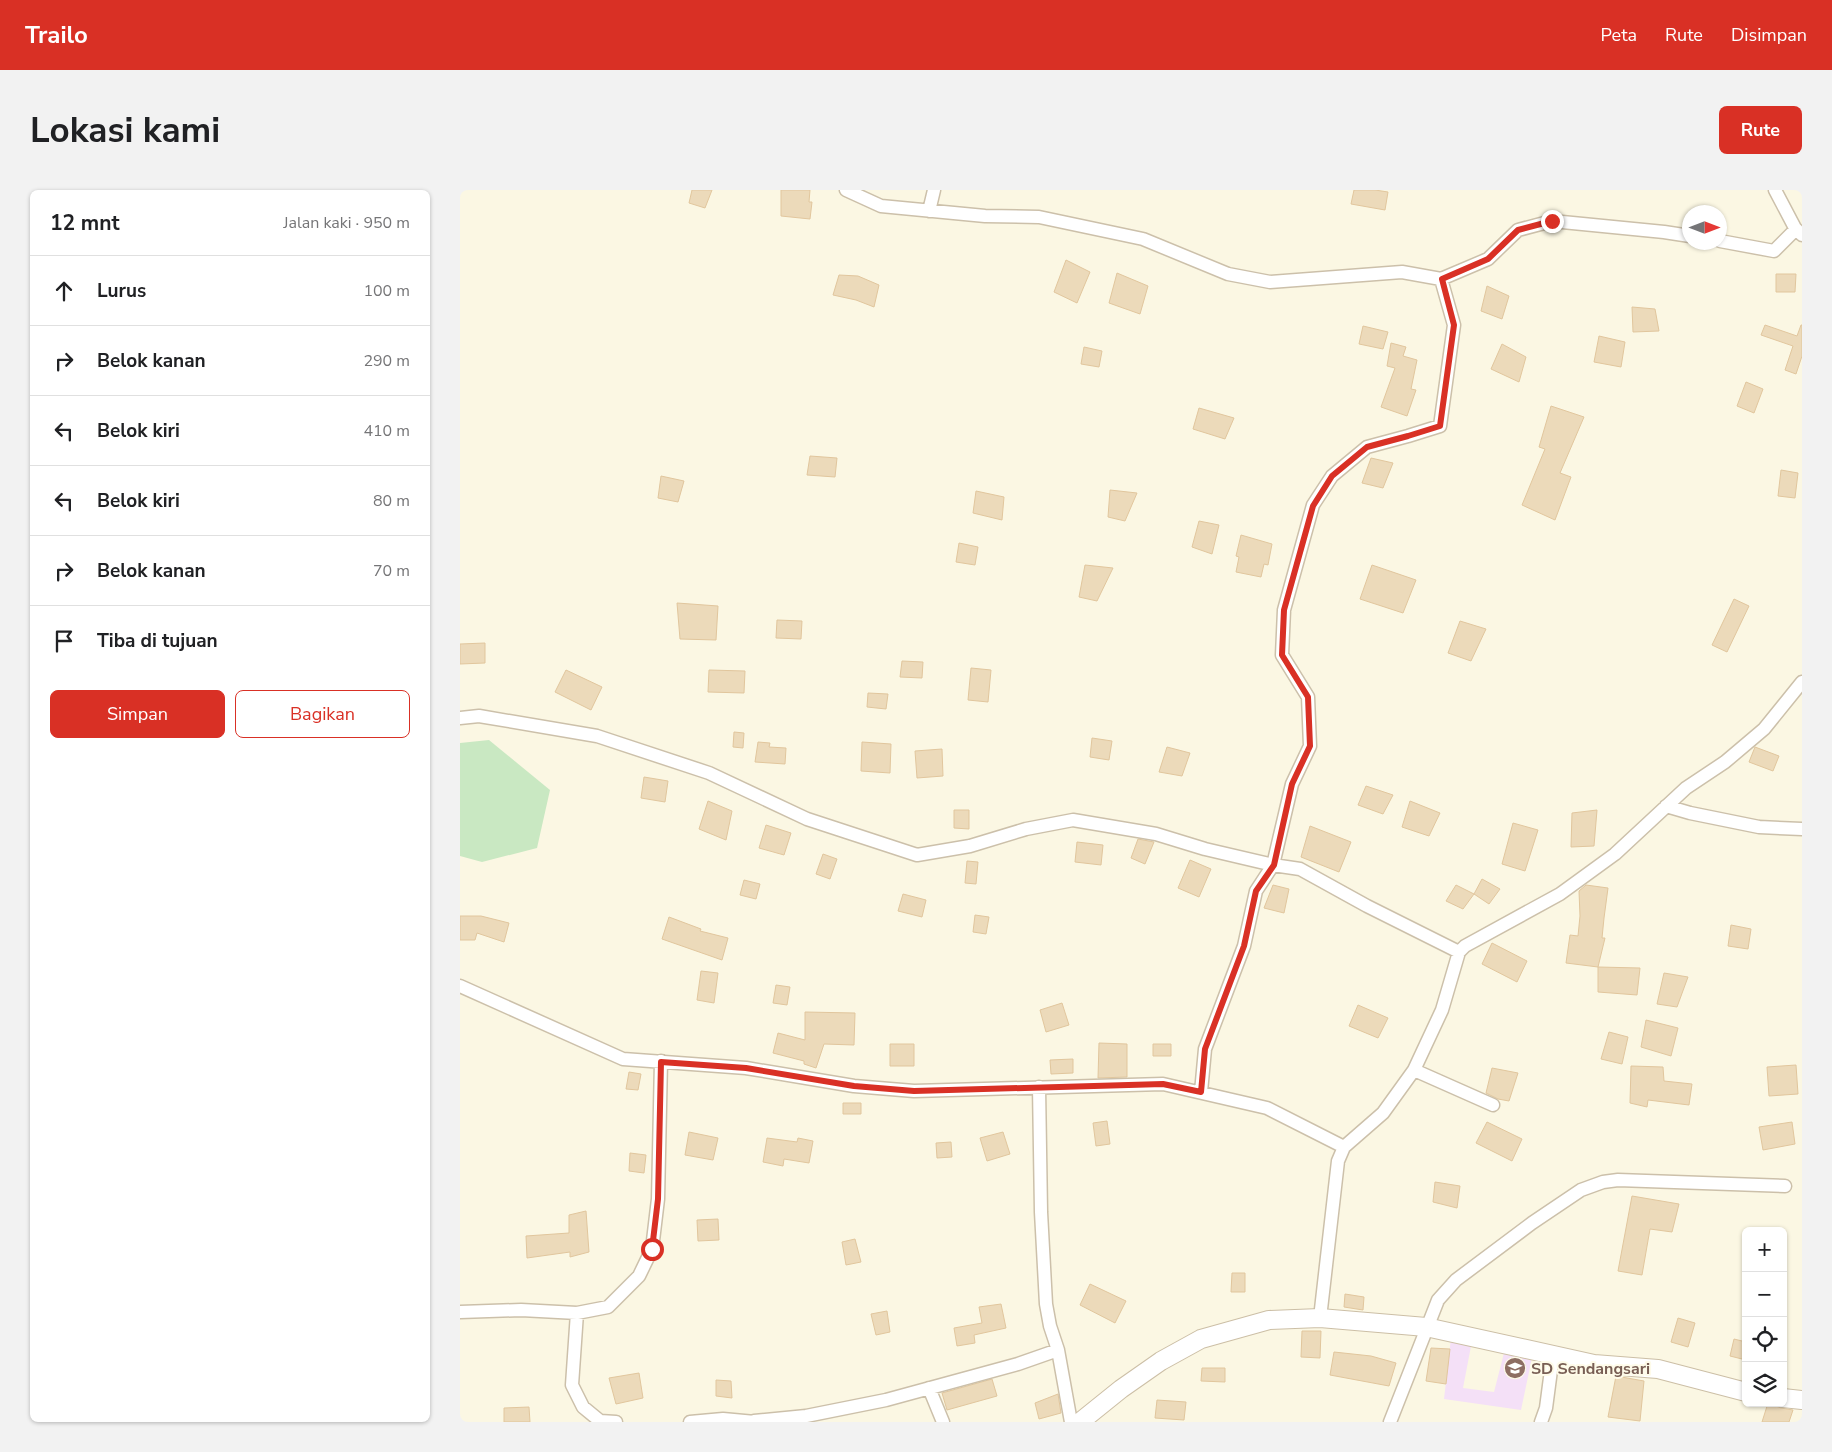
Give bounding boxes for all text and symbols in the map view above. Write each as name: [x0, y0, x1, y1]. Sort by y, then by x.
text: Trailo: [25, 19, 88, 51]
text: Peta: [1601, 23, 1637, 47]
text: Rute: [1665, 23, 1703, 47]
text: Disimpan: [1731, 23, 1807, 47]
button: Rute: [1719, 106, 1802, 154]
text: Lokasi kami: [30, 107, 220, 154]
north arrow: [1682, 205, 1727, 250]
text: 12 mnt: [50, 209, 120, 237]
route end: [1541, 210, 1564, 233]
text: Jalan kaki · 950 m: [283, 212, 410, 234]
icon: ahead: [50, 277, 78, 305]
text: Lurus: [97, 278, 146, 304]
text: 100 m: [363, 280, 410, 302]
icon: right: [50, 347, 78, 375]
text: Belok kanan: [97, 348, 206, 374]
text: 290 m: [363, 350, 410, 372]
icon: left: [50, 417, 78, 445]
text: Belok kiri: [97, 418, 180, 444]
text: 410 m: [363, 420, 410, 442]
icon: left: [50, 487, 78, 515]
text: Belok kiri: [97, 488, 180, 514]
text: 80 m: [373, 490, 410, 512]
icon: right: [50, 557, 78, 585]
text: Belok kanan: [97, 558, 206, 584]
text: 70 m: [373, 560, 410, 582]
icon: arrive: [50, 627, 78, 655]
text: Tiba di tujuan: [97, 628, 218, 654]
button: Simpan: [50, 690, 225, 738]
button: Bagikan: [235, 690, 410, 738]
map controls: [1742, 1227, 1787, 1407]
button: +: [1742, 1227, 1787, 1272]
route start: [641, 1238, 664, 1261]
button: −: [1742, 1272, 1787, 1317]
button: locate: [1742, 1317, 1787, 1362]
school or university icon: SD Sendangsari: [1503, 1356, 1527, 1380]
place label: SD Sendangsari: [1531, 1358, 1650, 1380]
button: layers: [1742, 1362, 1787, 1407]

